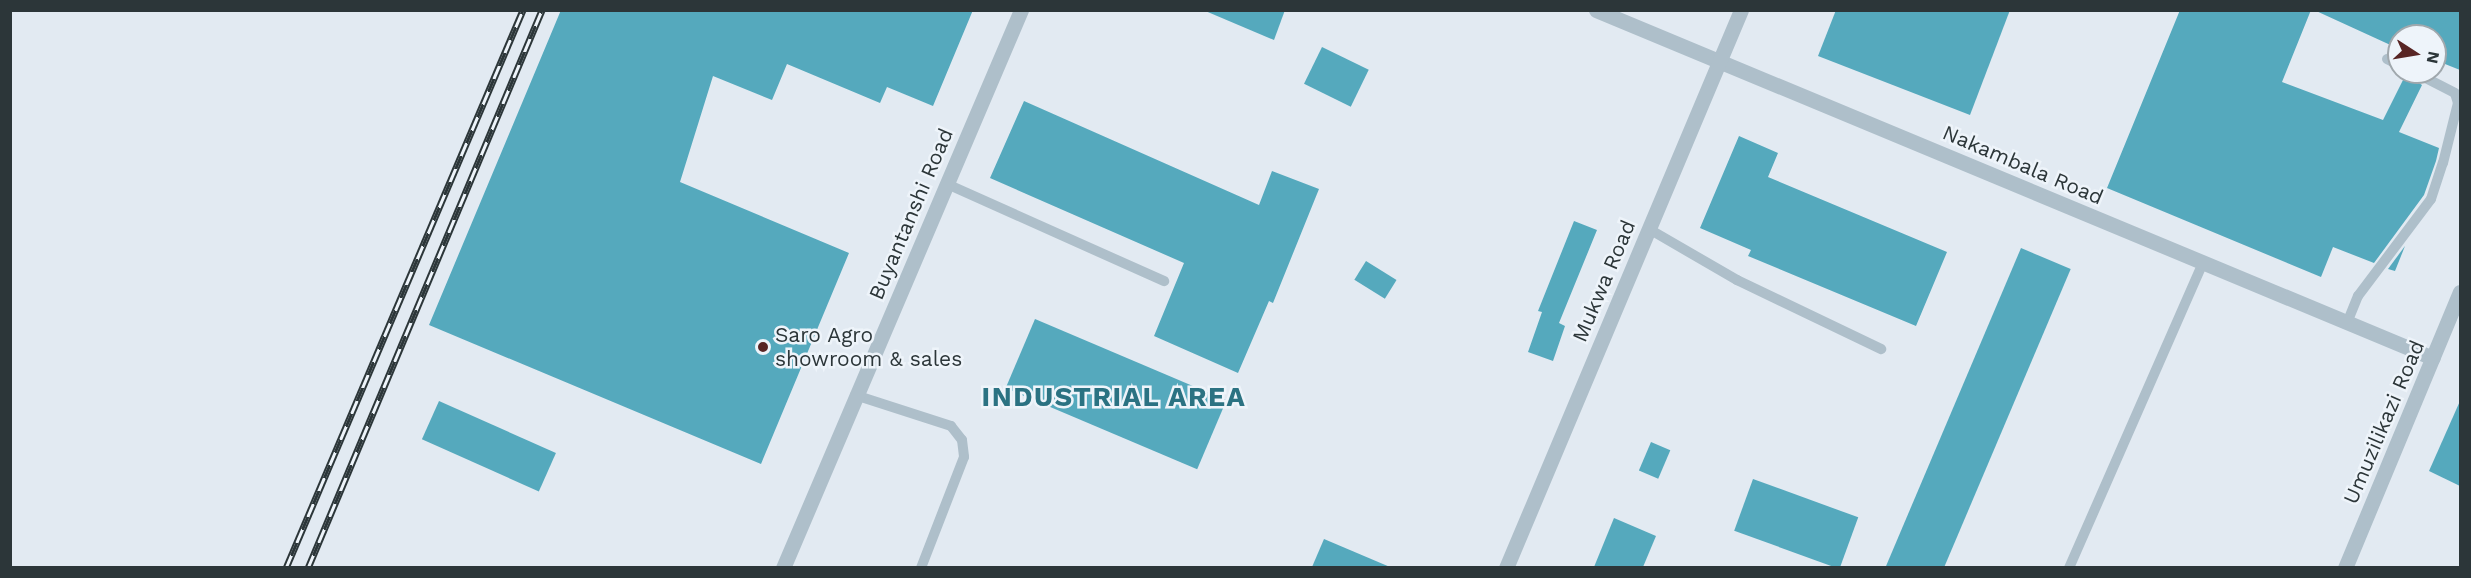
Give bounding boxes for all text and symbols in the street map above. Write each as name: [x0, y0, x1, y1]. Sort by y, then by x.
north arrow: [2387, 24, 2447, 84]
text: N: [2423, 50, 2444, 65]
street label: Nakambala Road: [1939, 120, 2107, 210]
street label: Buyantanshi Road: [864, 125, 958, 303]
street label: Mukwa Road: [1567, 216, 1641, 346]
place label: Saro Agro showroom & sales: [775, 322, 962, 372]
street label: Umuzilikazi Road: [2338, 336, 2430, 508]
marker: Saro Agro showroom & sales: [756, 340, 770, 354]
district label: INDUSTRIAL AREA: [981, 382, 1247, 414]

